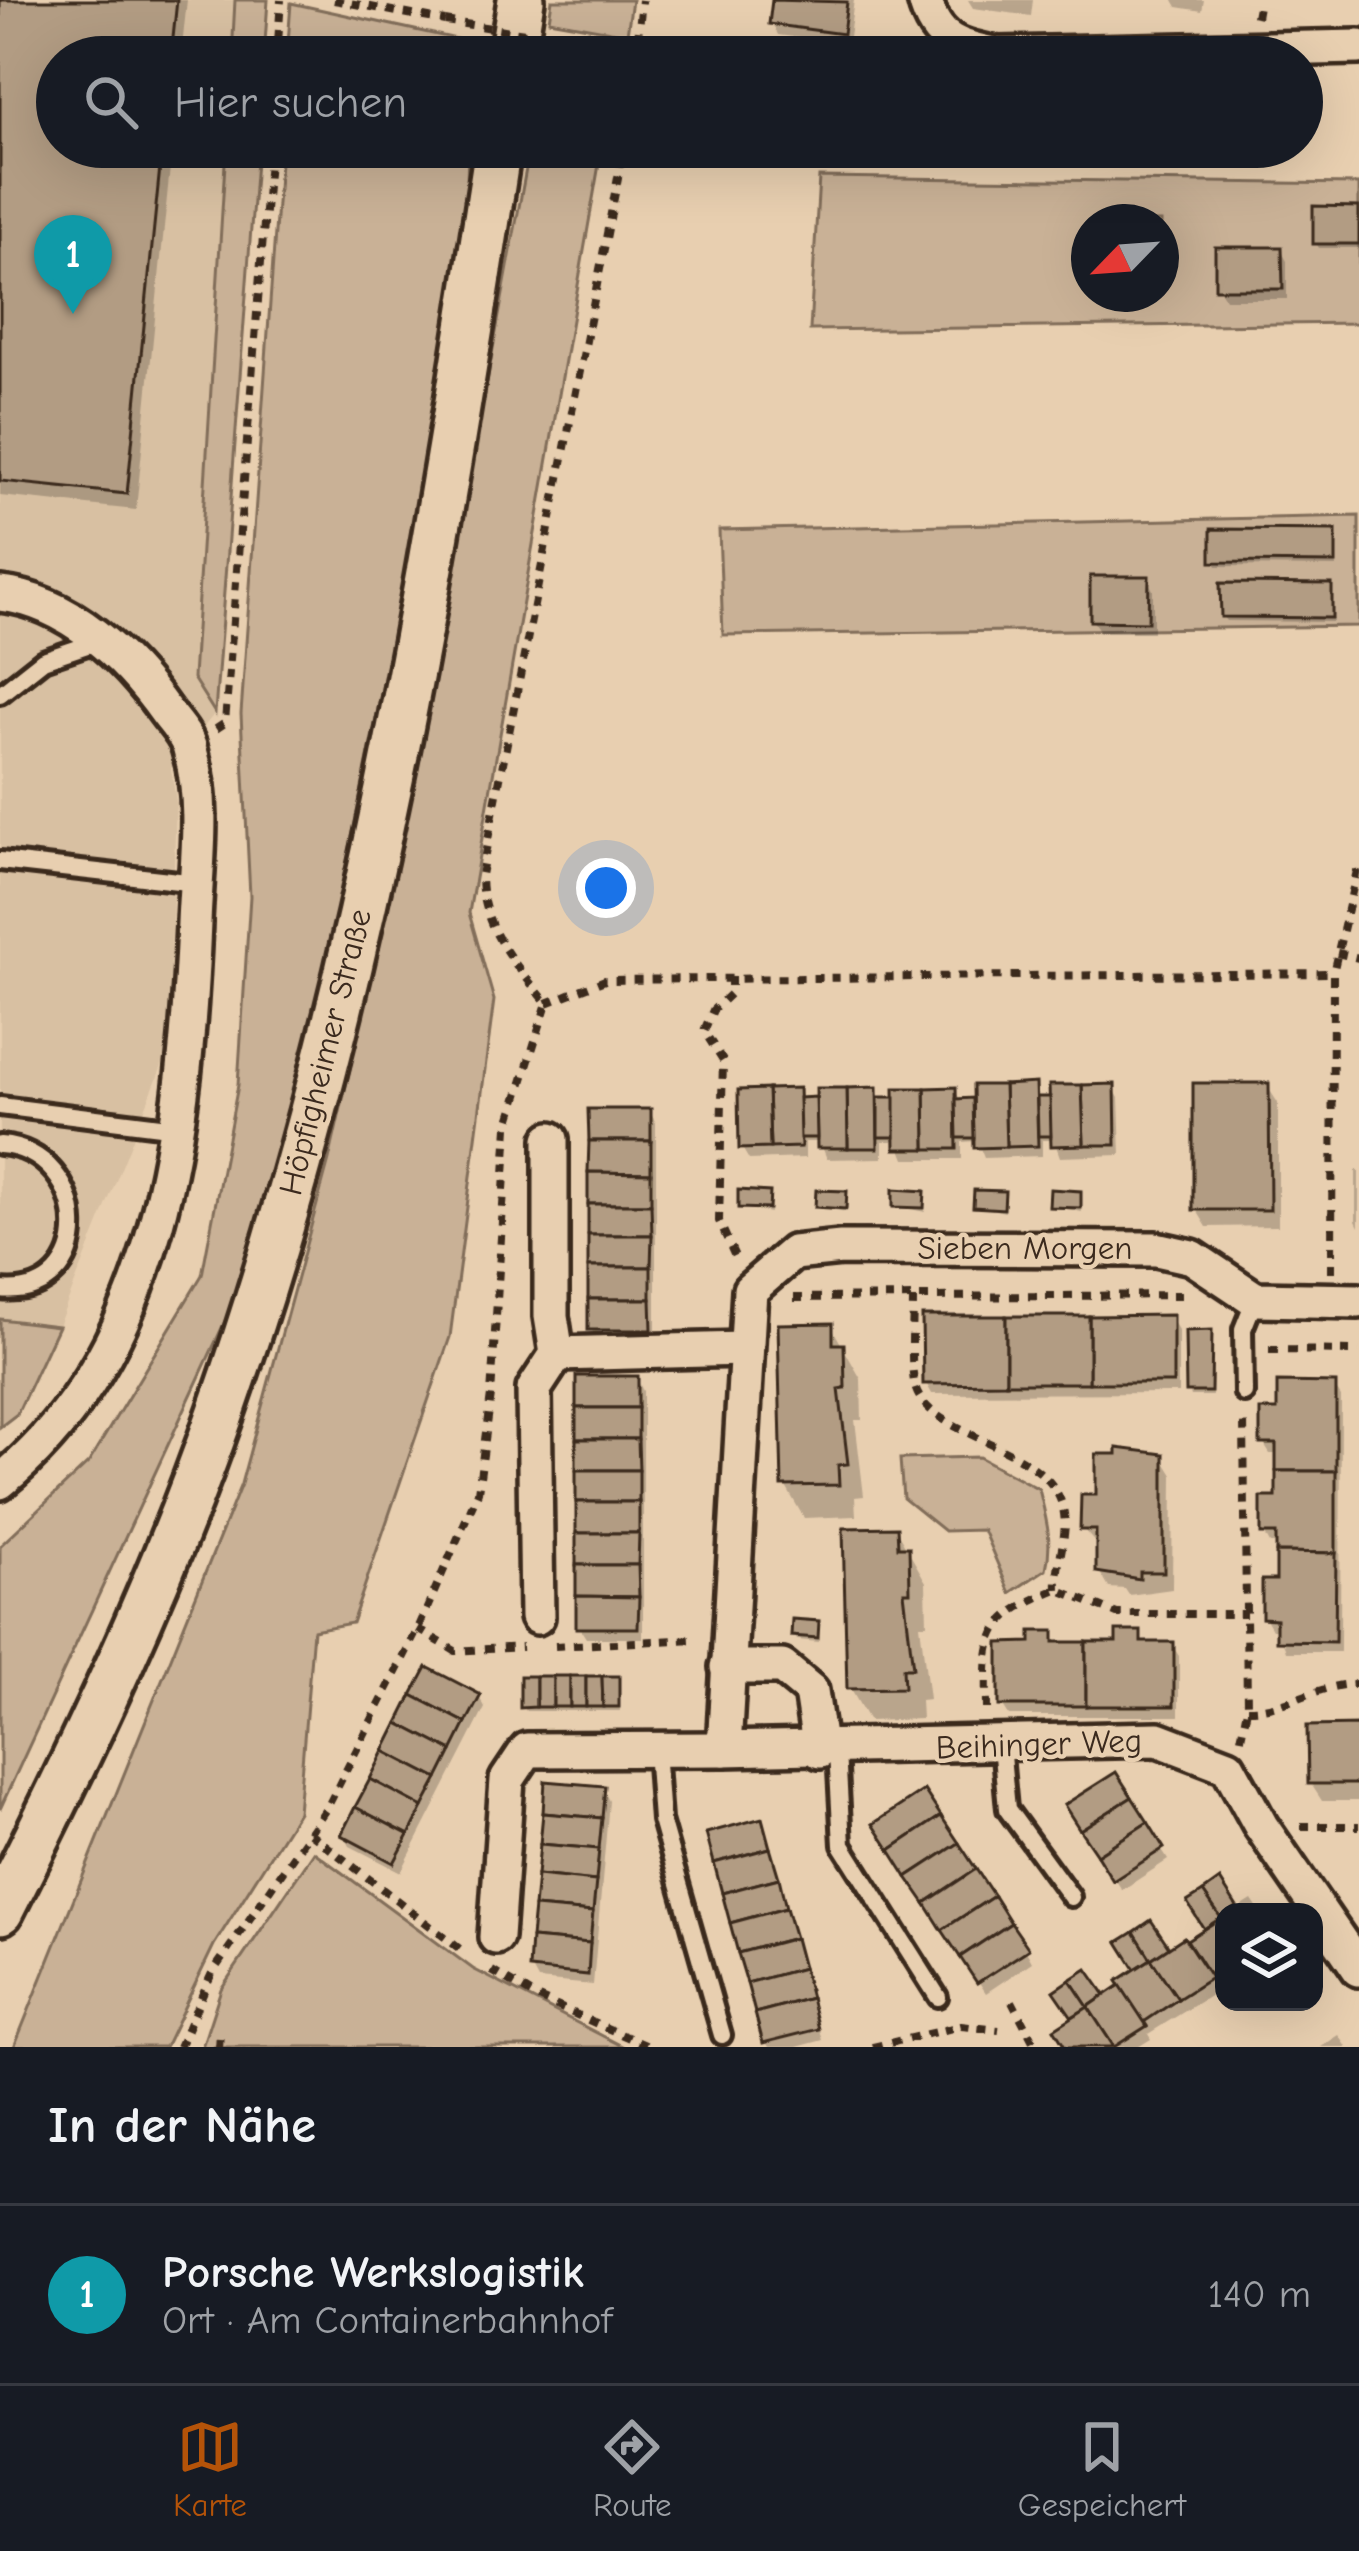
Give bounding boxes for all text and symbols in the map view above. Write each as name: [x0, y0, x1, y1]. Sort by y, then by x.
search box: [36, 36, 1323, 168]
icon: search: [78, 69, 144, 135]
text: Hier suchen: [174, 76, 407, 128]
north arrow: [1071, 204, 1179, 312]
pin: 1: [34, 215, 112, 314]
your location: [576, 858, 636, 918]
street label: Höpfigheimer Straße: [271, 905, 379, 1199]
street label: Sieben Morgen: [917, 1229, 1133, 1267]
street label: Beihinger Weg: [935, 1721, 1143, 1767]
map controls: [1215, 1903, 1323, 2011]
button: layers: [1215, 1903, 1323, 2011]
text: In der Nähe: [48, 2096, 316, 2155]
text: Porsche Werkslogistik: [162, 2246, 584, 2298]
text: 1: [79, 2272, 95, 2317]
text: 140 m: [1208, 2272, 1311, 2317]
text: Ort · Am Containerbahnhof: [162, 2298, 612, 2343]
tab: Karte: [173, 2414, 247, 2524]
tab: Route: [593, 2414, 672, 2524]
tab: Gespeichert: [1018, 2414, 1186, 2524]

